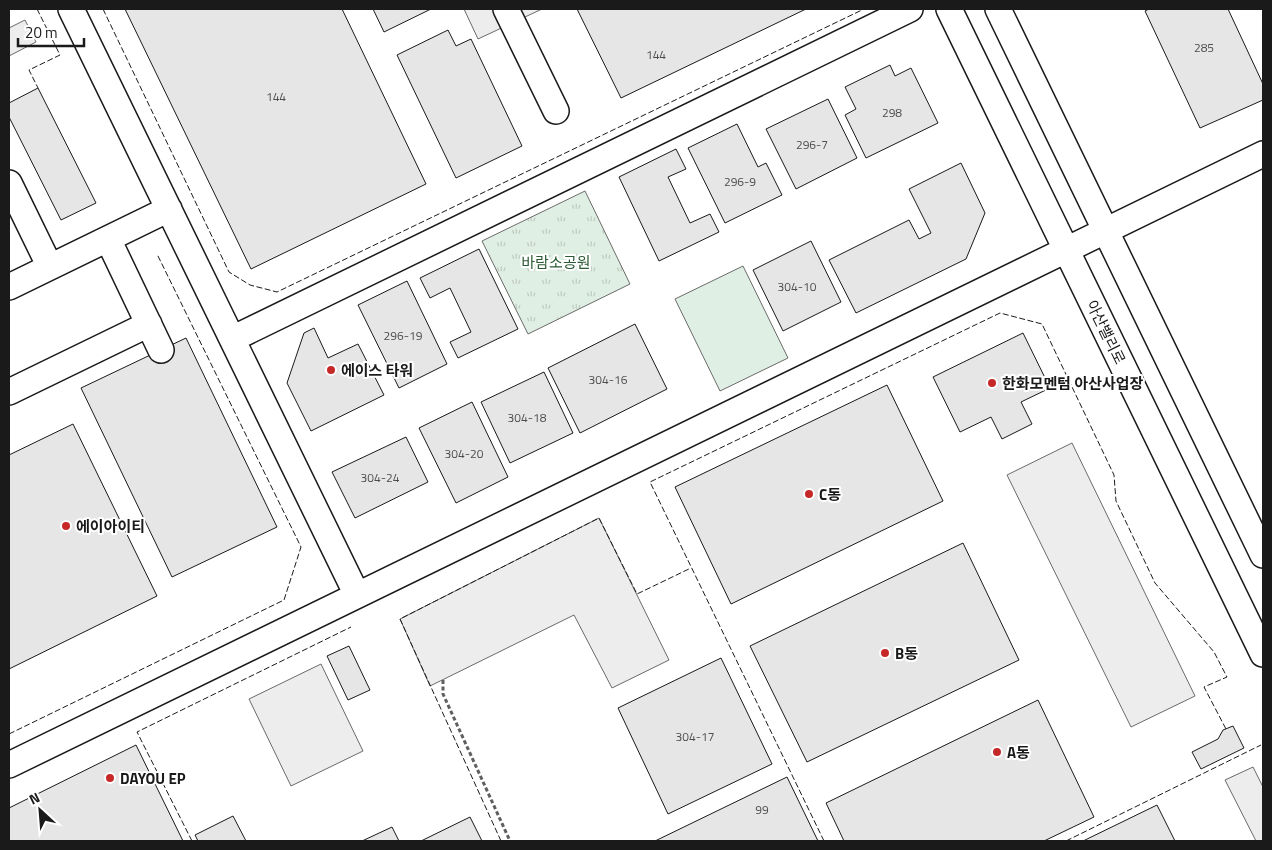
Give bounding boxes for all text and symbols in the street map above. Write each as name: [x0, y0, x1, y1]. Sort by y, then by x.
scale bar: [18, 15, 84, 47]
text: 20 m: [25, 21, 58, 44]
house number: 285: [1194, 38, 1214, 57]
house number: 144: [646, 45, 666, 64]
house number: 144: [266, 87, 286, 106]
house number: 298: [882, 103, 902, 122]
house number: 296-7: [796, 135, 828, 154]
house number: 296-9: [724, 172, 756, 191]
park label: 바람소공원: [521, 251, 591, 274]
house number: 304-10: [778, 277, 817, 296]
street label: 아산밸리로: [1081, 296, 1131, 368]
house number: 296-19: [384, 326, 423, 345]
place label: 에이스 타워: [341, 359, 413, 382]
marker: 에이스 타워: [325, 364, 337, 376]
house number: 304-16: [589, 370, 628, 389]
place label: 한화모멘텀 아산사업장: [1002, 372, 1144, 395]
marker: 한화모멘텀 아산사업장: [986, 377, 998, 389]
house number: 304-18: [508, 408, 547, 427]
house number: 304-20: [445, 444, 484, 463]
house number: 304-24: [361, 468, 400, 487]
place label: C동: [819, 483, 841, 506]
marker: C동: [803, 488, 815, 500]
place label: 에이아이티: [76, 515, 145, 538]
marker: 에이아이티: [60, 520, 72, 532]
place label: B동: [895, 642, 918, 665]
marker: B동: [879, 647, 891, 659]
house number: 304-17: [676, 727, 714, 746]
place label: A동: [1007, 741, 1030, 764]
marker: A동: [991, 746, 1003, 758]
place label: DAYOU EP: [120, 767, 186, 790]
marker: DAYOU EP: [104, 772, 116, 784]
north arrow: [15, 785, 65, 835]
text: N: [25, 786, 43, 809]
house number: 99: [755, 800, 769, 819]

